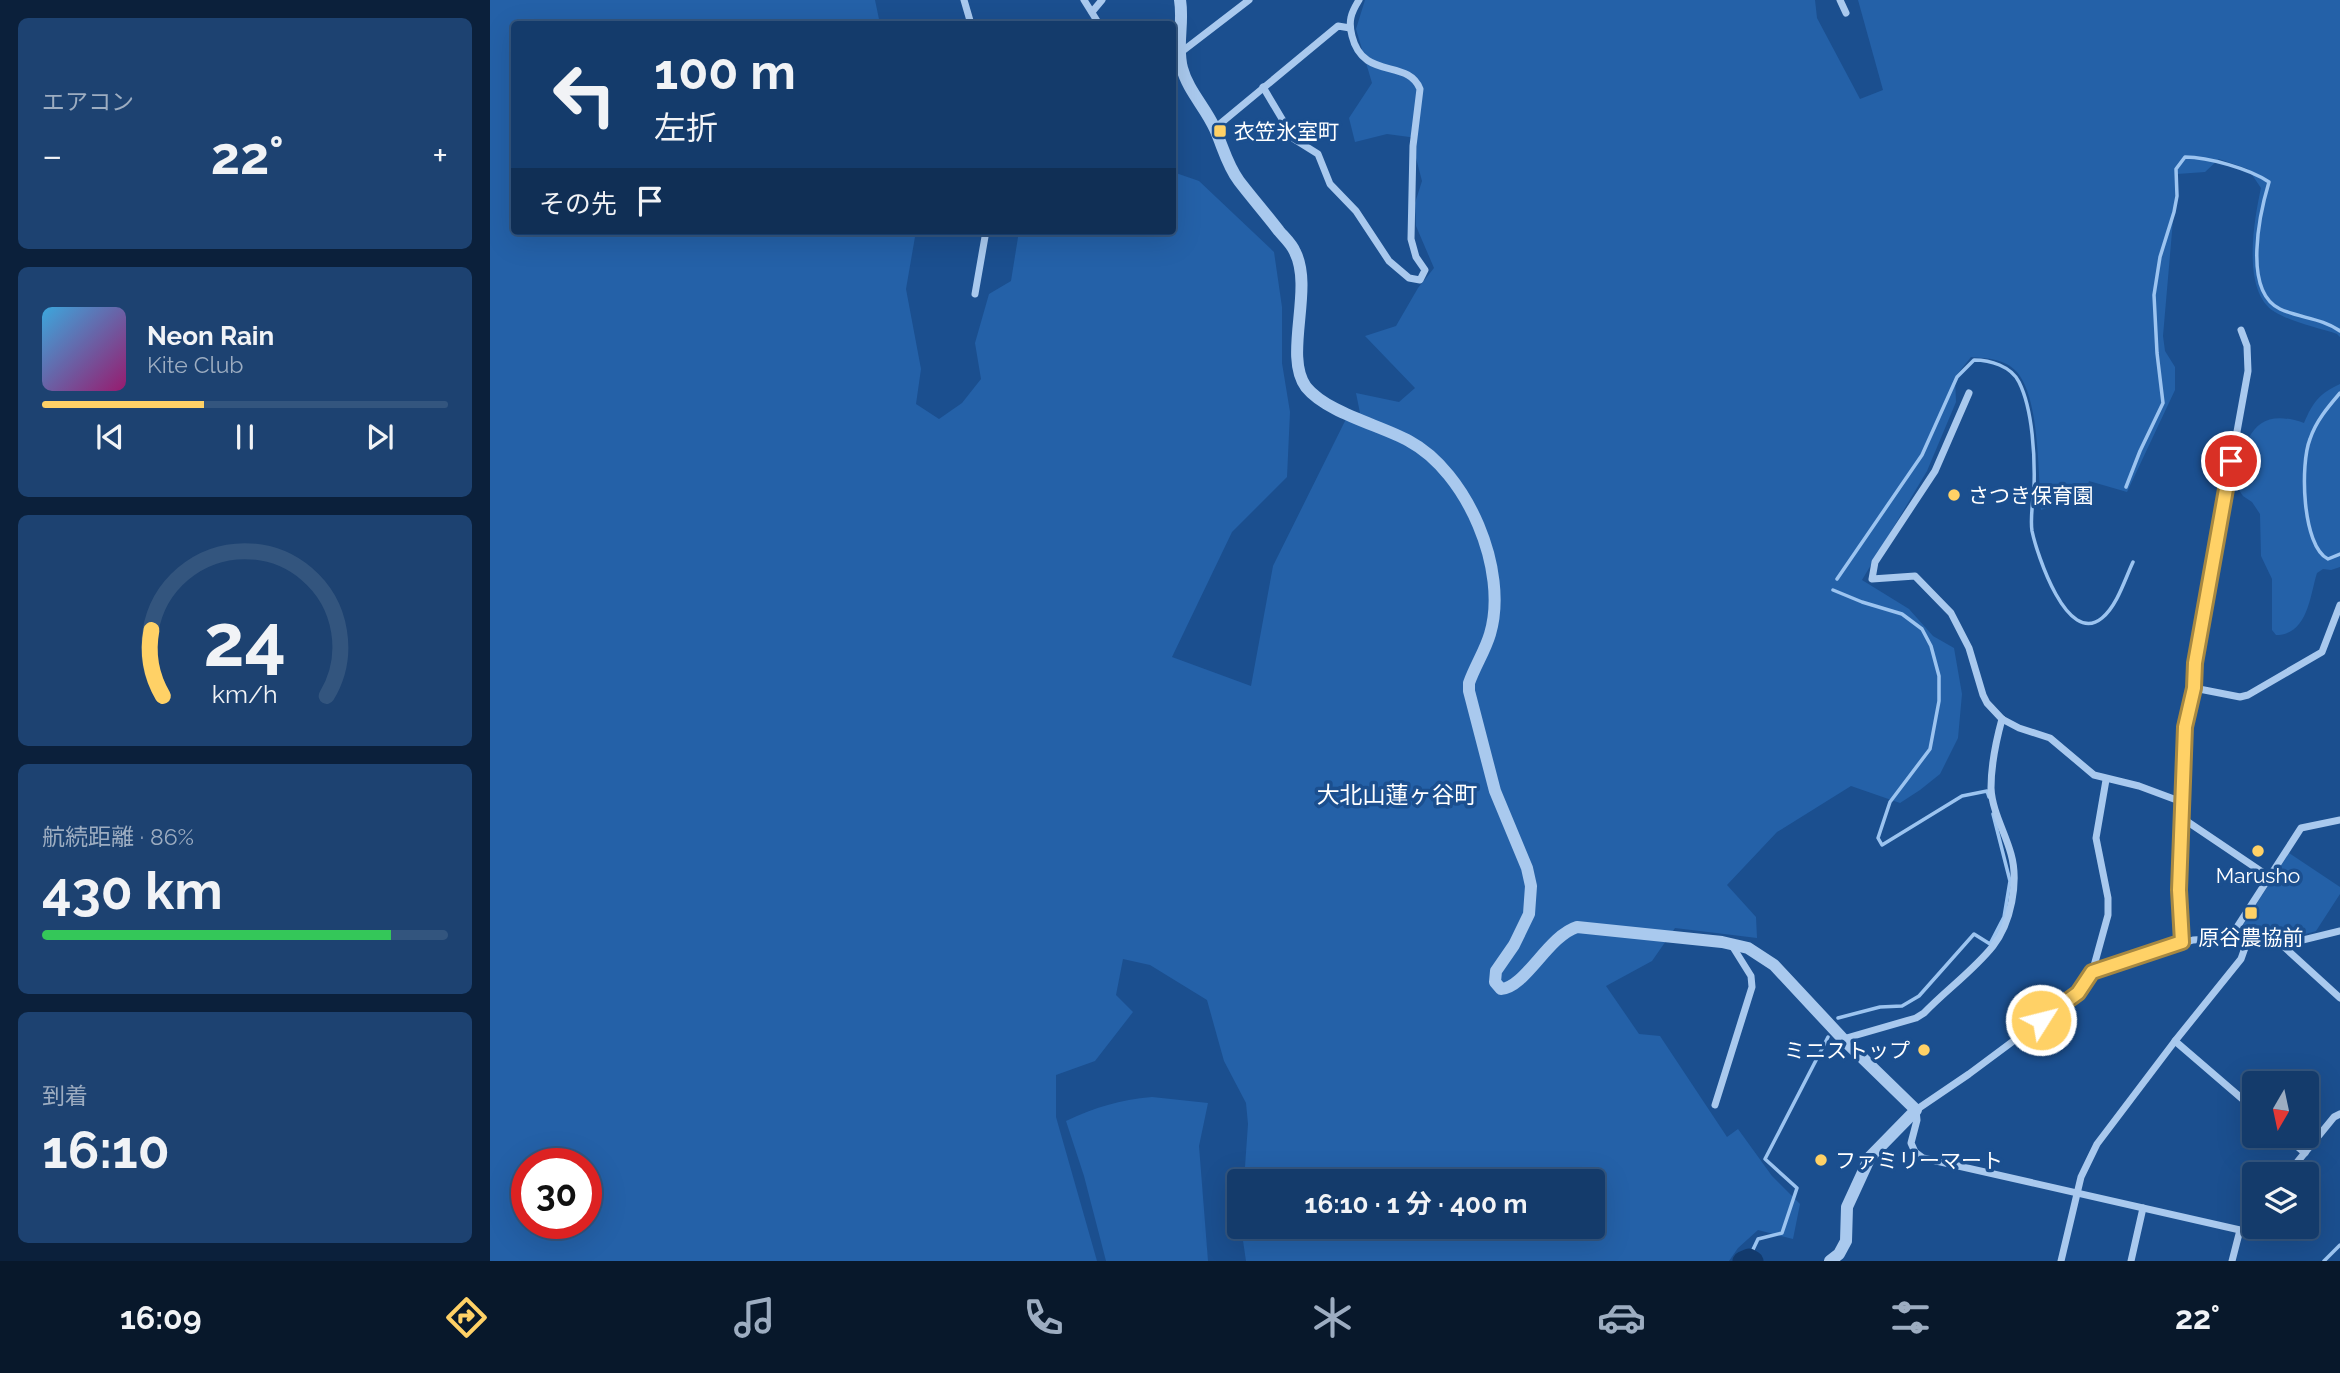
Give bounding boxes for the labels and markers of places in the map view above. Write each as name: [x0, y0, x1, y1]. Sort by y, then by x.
place label: 衣笠氷室町: [1234, 119, 1339, 144]
marker: 衣笠氷室町: [1212, 123, 1228, 139]
pin: [2201, 431, 2261, 491]
place label: さつき保育園: [1968, 483, 2094, 508]
marker: さつき保育園: [1946, 487, 1962, 503]
marker: Marusho: [2250, 843, 2266, 859]
place label: Marusho: [2216, 863, 2300, 888]
marker: 原谷農協前: [2243, 905, 2259, 921]
place label: 原谷農協前: [2199, 925, 2304, 950]
place label: ミニストップ: [1784, 1038, 1910, 1063]
marker: ミニストップ: [1916, 1042, 1932, 1058]
place label: ファミリーマート: [1835, 1148, 2003, 1173]
marker: ファミリーマート: [1813, 1152, 1829, 1168]

